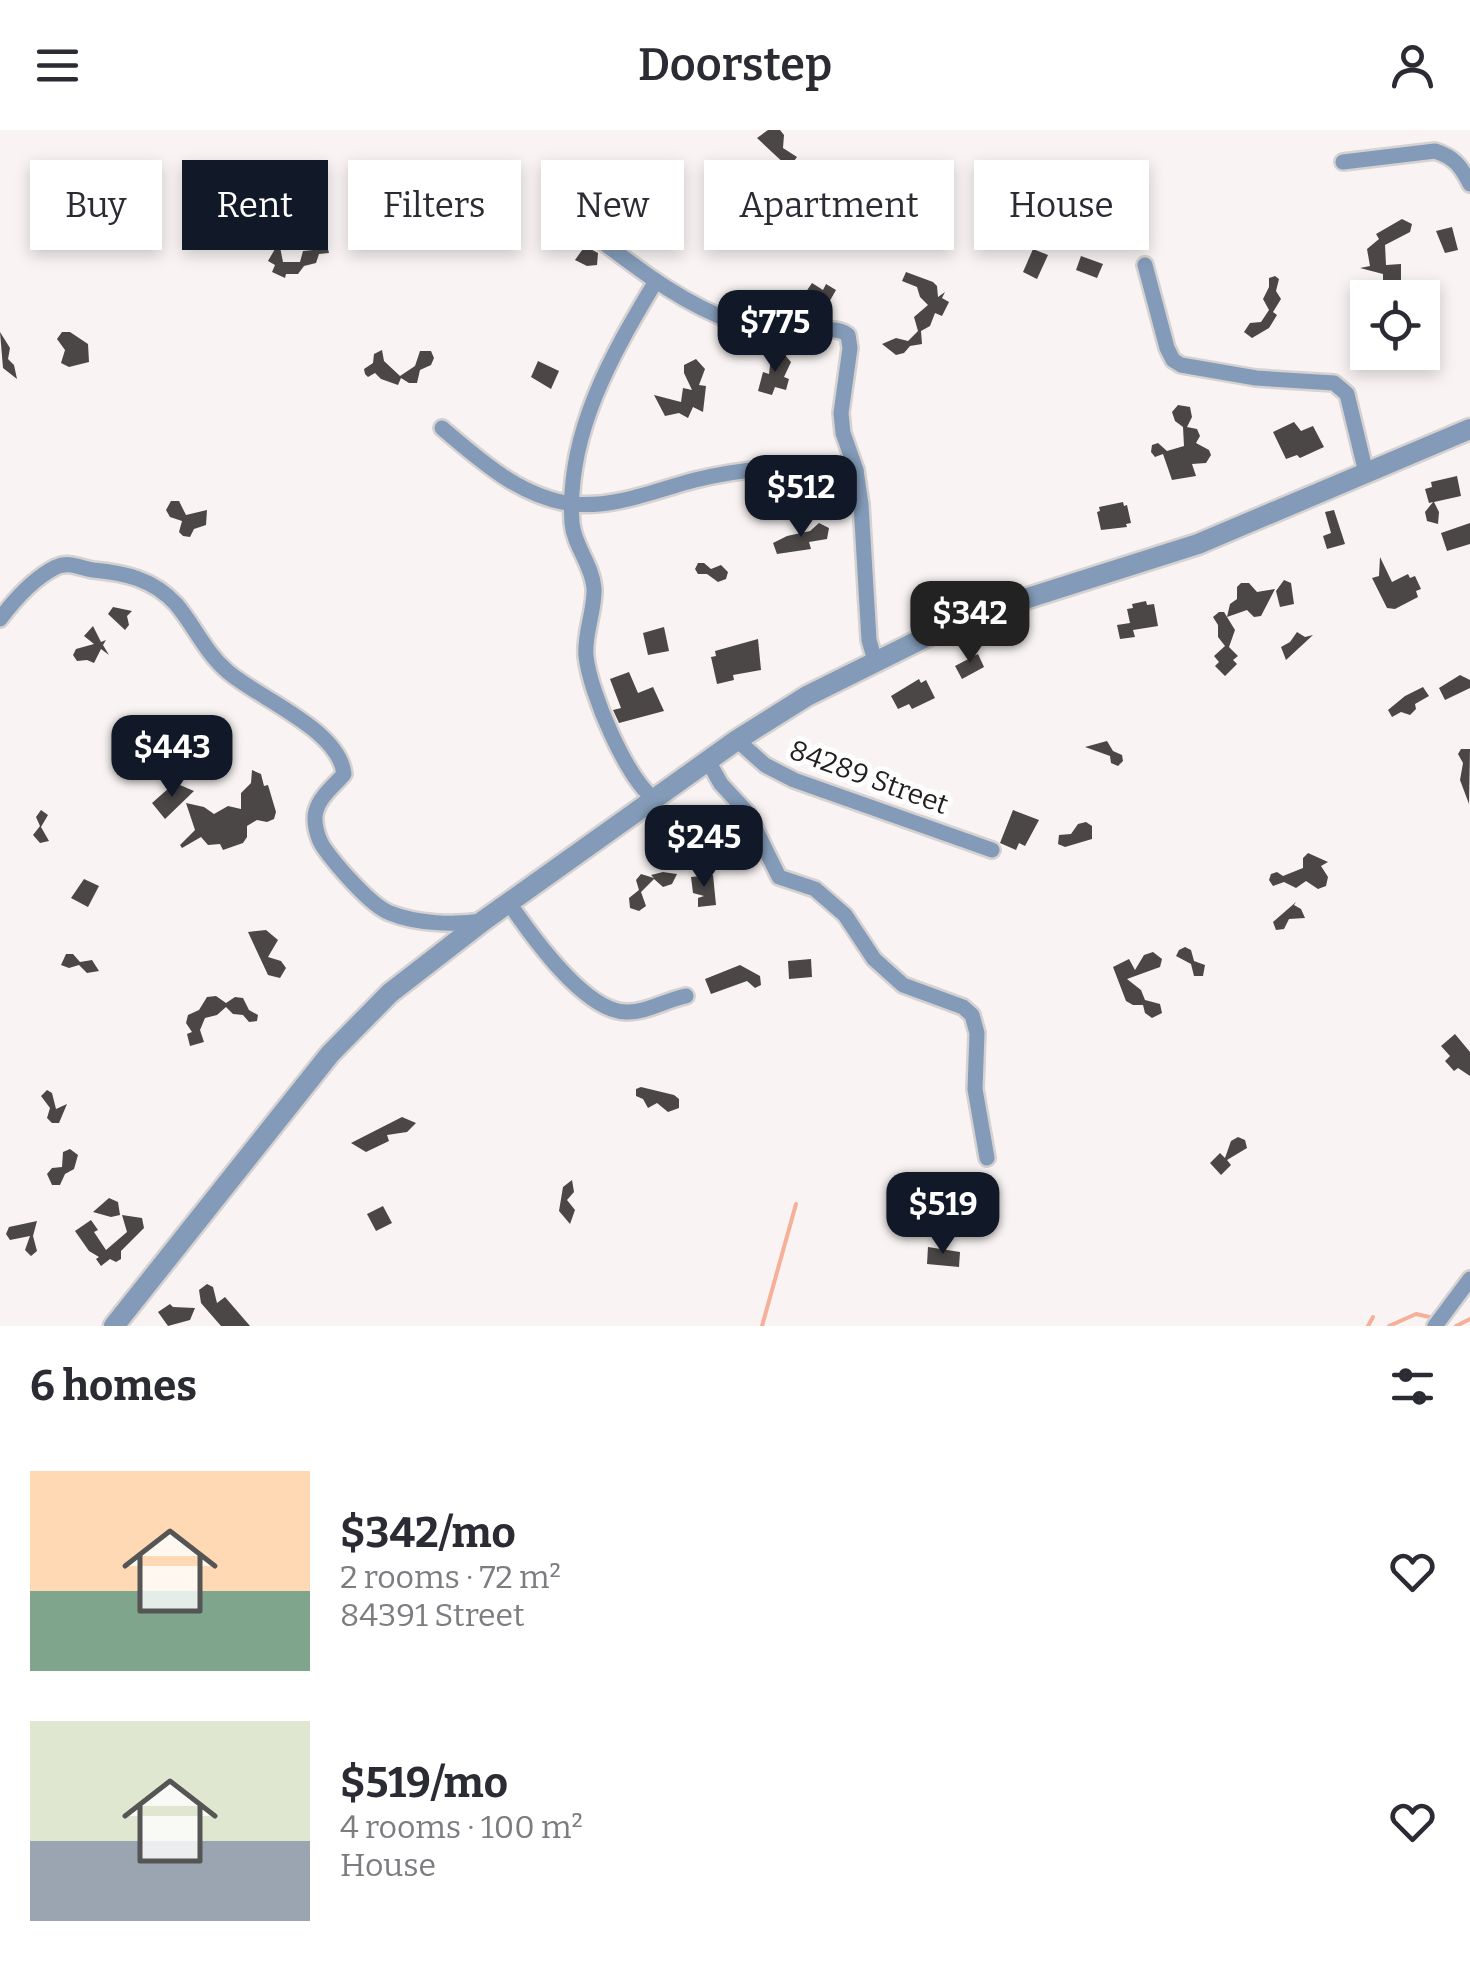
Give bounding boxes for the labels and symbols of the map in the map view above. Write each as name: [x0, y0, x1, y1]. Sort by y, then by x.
pin: $775: [716, 290, 834, 375]
pin: $512: [742, 455, 860, 540]
pin: $342: [911, 581, 1029, 666]
pin: $443: [113, 715, 231, 800]
street label: 84289 Street: [785, 733, 953, 821]
pin: $245: [645, 805, 763, 890]
pin: $519: [884, 1172, 1002, 1257]

